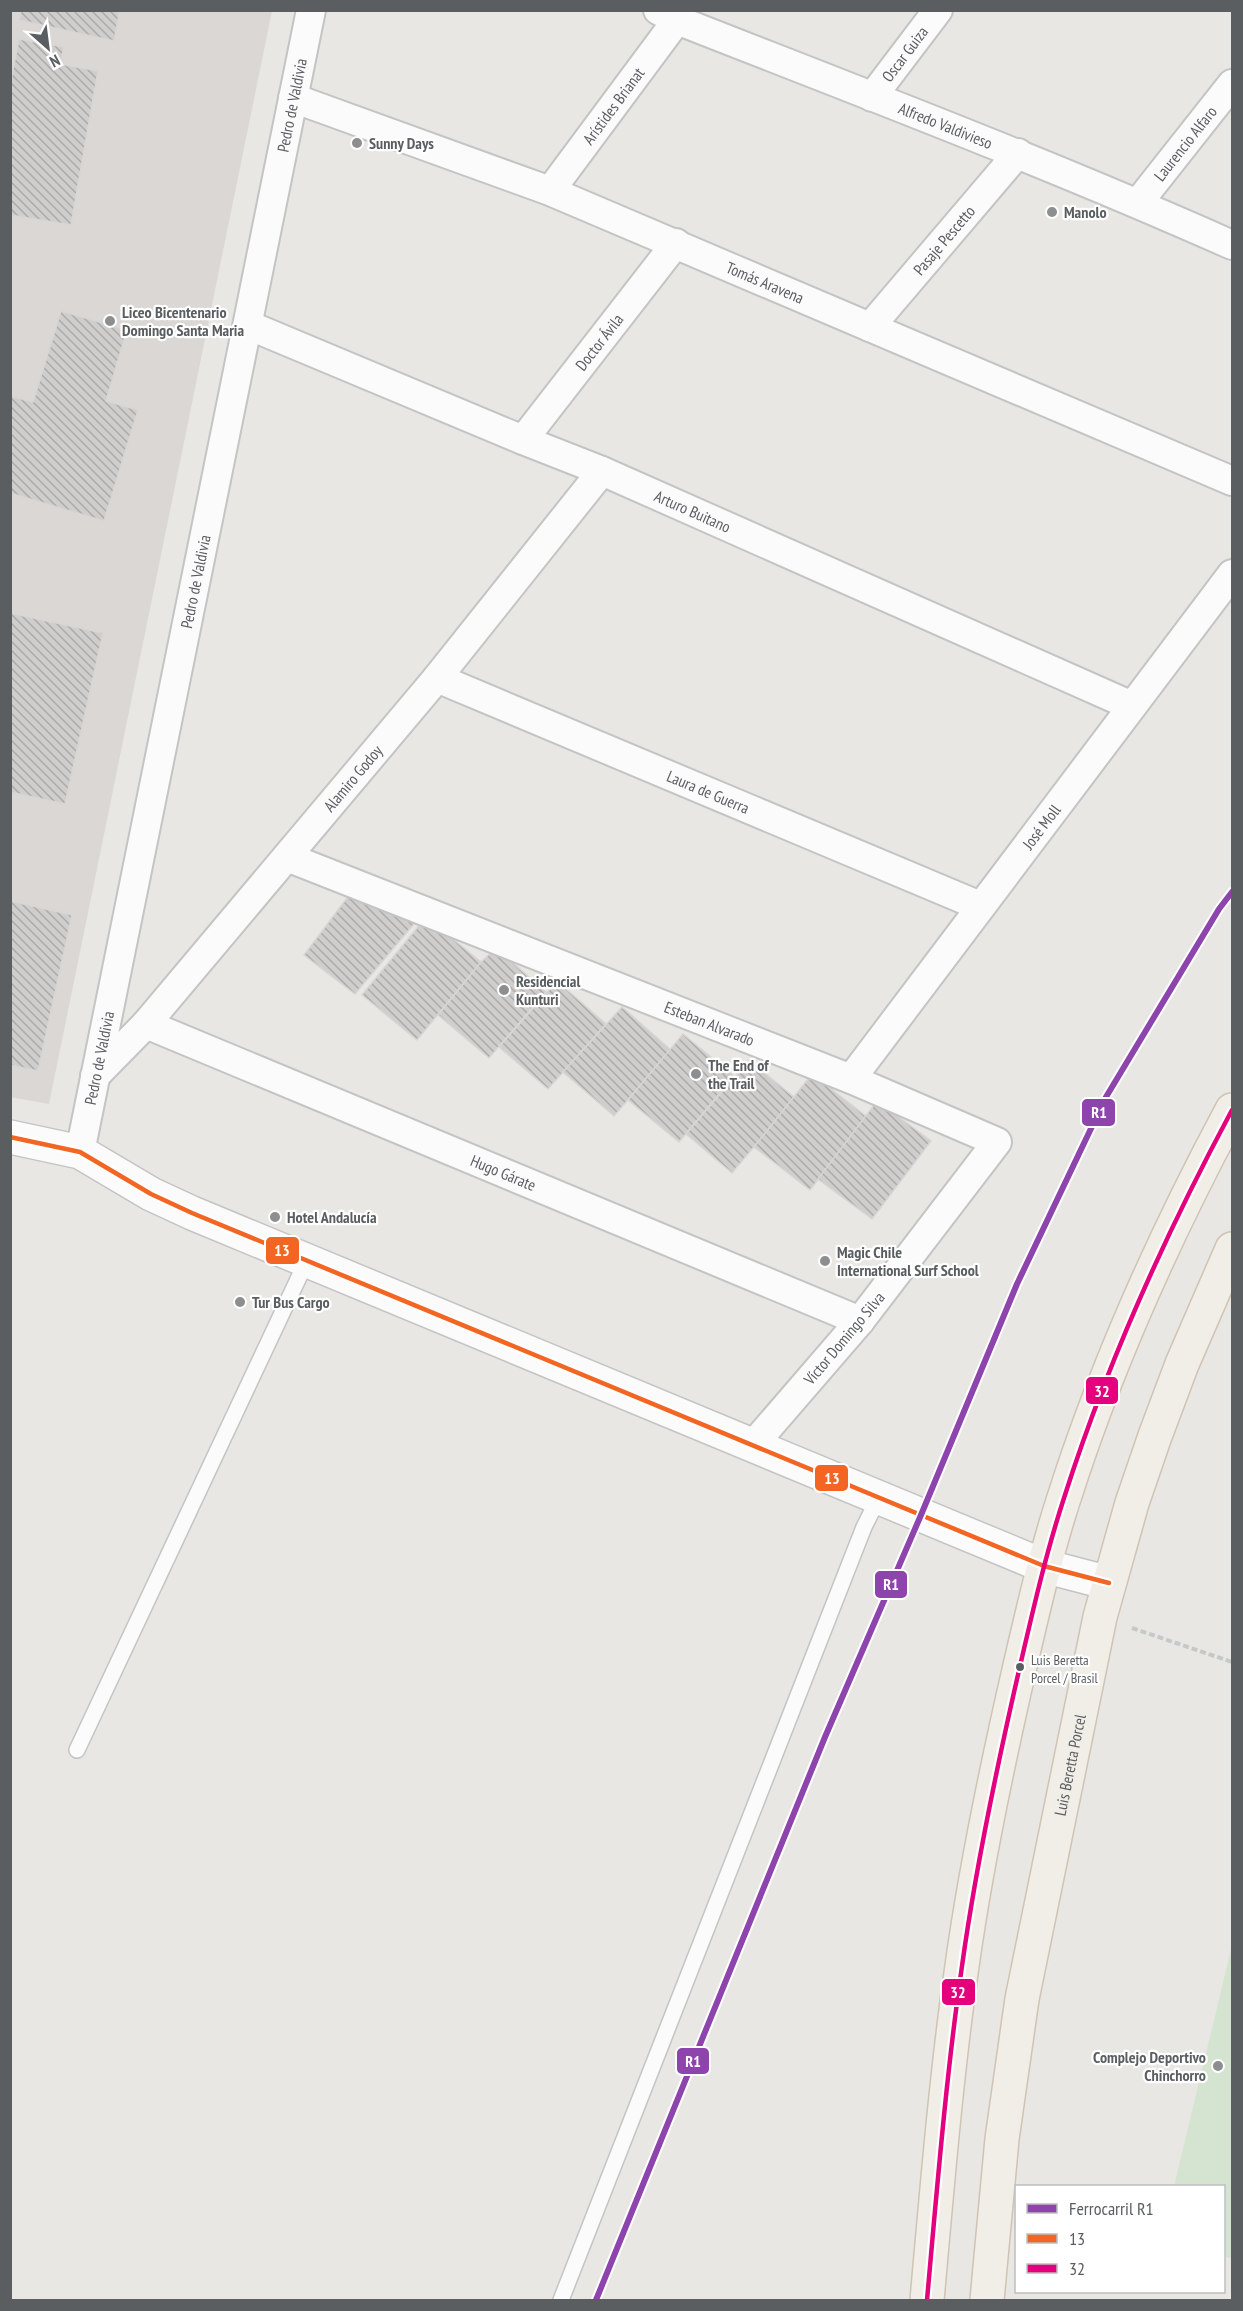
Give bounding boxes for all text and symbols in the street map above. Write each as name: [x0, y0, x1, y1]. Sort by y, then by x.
north arrow: [18, 18, 78, 78]
street label: Oscar Guiza: [877, 22, 932, 86]
text: N: [47, 50, 64, 72]
street label: Pedro de Valdivia: [273, 57, 311, 154]
street label: Arístides Brianat: [578, 63, 649, 148]
street label: Alfredo Valdivieso: [896, 98, 996, 153]
street label: Laurencio Alfaro: [1149, 102, 1221, 185]
place label: Sunny Days: [369, 133, 434, 153]
marker: Sunny Days: [350, 136, 364, 150]
street label: Pasaje Pescetto: [909, 201, 979, 279]
place label: Manolo: [1064, 202, 1107, 222]
marker: Manolo: [1045, 205, 1059, 219]
street label: Tomás Aravena: [723, 257, 807, 308]
place label: Liceo Bicentenario Domingo Santa Maria: [122, 302, 244, 340]
street label: Doctor Ávila: [571, 310, 627, 374]
marker: Liceo Bicentenario Domingo Santa Maria: [103, 314, 117, 328]
street label: Arturo Buitano: [651, 486, 734, 537]
street label: Pedro de Valdivia: [176, 533, 215, 630]
street label: Alamiro Godoy: [319, 741, 386, 816]
street label: Laura de Guerra: [664, 766, 752, 818]
street label: José Moll: [1017, 800, 1065, 854]
place label: Residencial Kunturi: [516, 971, 580, 1009]
marker: Residencial Kunturi: [497, 983, 511, 997]
street label: Esteban Alvarado: [662, 997, 757, 1050]
street label: Pedro de Valdivia: [80, 1009, 118, 1106]
place label: The End of the Trail: [708, 1055, 769, 1093]
marker: The End of the Trail: [689, 1067, 703, 1081]
line badge: R1: [1081, 1098, 1116, 1127]
text: R1: [1091, 1102, 1107, 1122]
street label: Hugo Gárate: [468, 1150, 539, 1195]
place label: Hotel Andalucía: [287, 1207, 377, 1227]
marker: Hotel Andalucía: [268, 1210, 282, 1224]
line badge: 13: [265, 1236, 300, 1265]
text: 13: [274, 1240, 290, 1260]
place label: Magic Chile International Surf School: [837, 1242, 979, 1280]
marker: Magic Chile International Surf School: [818, 1254, 832, 1268]
street label: Víctor Domingo Silva: [799, 1288, 889, 1389]
place label: Tur Bus Cargo: [252, 1292, 330, 1312]
marker: Tur Bus Cargo: [233, 1295, 247, 1309]
line badge: 32: [1085, 1376, 1119, 1405]
text: 32: [1094, 1381, 1110, 1401]
line badge: 13: [814, 1464, 849, 1492]
text: 13: [824, 1468, 840, 1488]
line badge: R1: [874, 1570, 908, 1599]
text: R1: [883, 1574, 899, 1594]
place label: Luis Beretta Porcel / Brasil: [1031, 1651, 1098, 1687]
marker: Luis Beretta Porcel / Brasil: [1014, 1661, 1026, 1673]
street label: Luis Beretta Porcel: [1050, 1712, 1090, 1818]
line badge: 32: [941, 1978, 976, 2006]
text: 32: [950, 1982, 966, 2002]
line badge: R1: [676, 2047, 710, 2075]
place label: Complejo Deportivo Chinchorro: [1093, 2047, 1206, 2085]
text: R1: [685, 2051, 701, 2071]
marker: Complejo Deportivo Chinchorro: [1211, 2059, 1225, 2073]
legend: [1015, 2185, 1225, 2293]
text: Ferrocarril R1: [1069, 2197, 1154, 2220]
text: 13: [1069, 2227, 1085, 2250]
text: 32: [1069, 2257, 1085, 2280]

